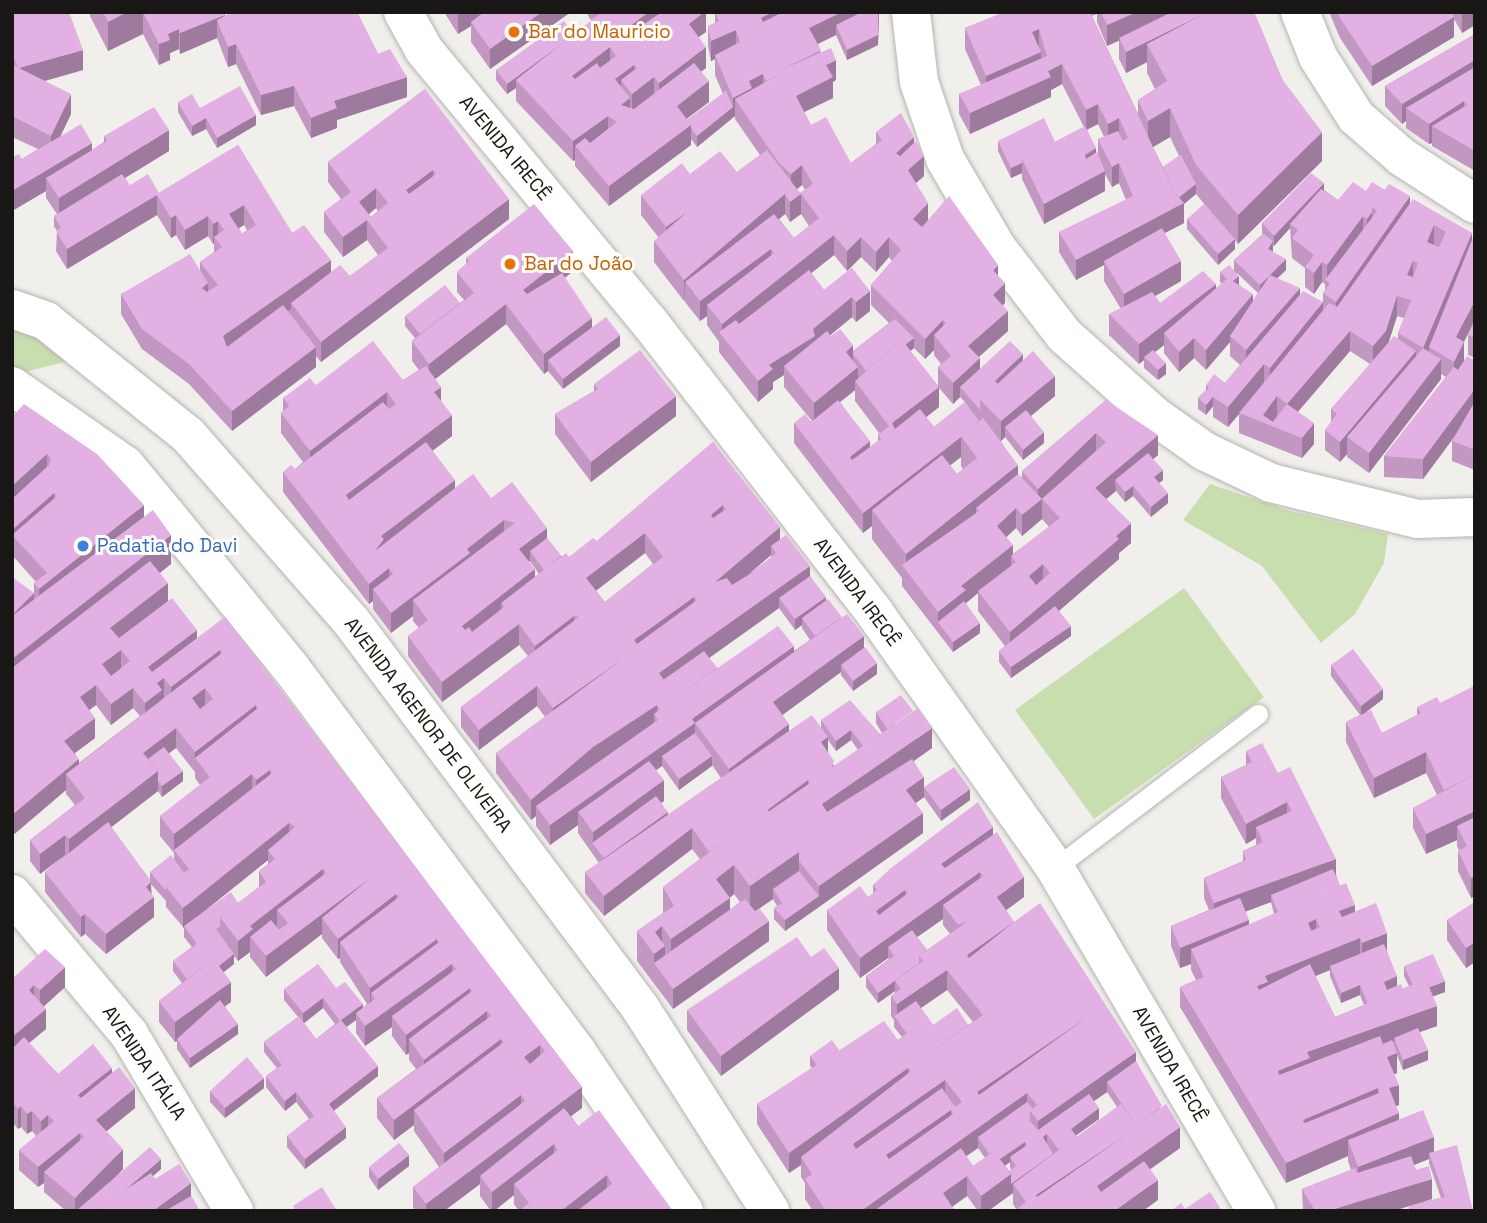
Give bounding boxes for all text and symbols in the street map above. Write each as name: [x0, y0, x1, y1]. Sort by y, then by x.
place label: Bar do Mauricio: [528, 21, 671, 43]
marker: Bar do Mauricio: [506, 24, 522, 40]
street label: AVENIDA IRECÊ: [454, 91, 556, 205]
place label: Bar do João: [524, 253, 633, 275]
marker: Bar do João: [502, 256, 518, 272]
street label: AVENIDA IRECÊ: [809, 533, 905, 651]
place label: Padatia do Davi: [97, 535, 237, 557]
marker: Padatia do Davi: [75, 538, 91, 554]
street label: AVENIDA AGENOR DE OLIVEIRA: [339, 613, 517, 837]
street label: AVENIDA ITÁLIA: [97, 1001, 191, 1125]
street label: AVENIDA IRECÊ: [1128, 1002, 1212, 1126]

